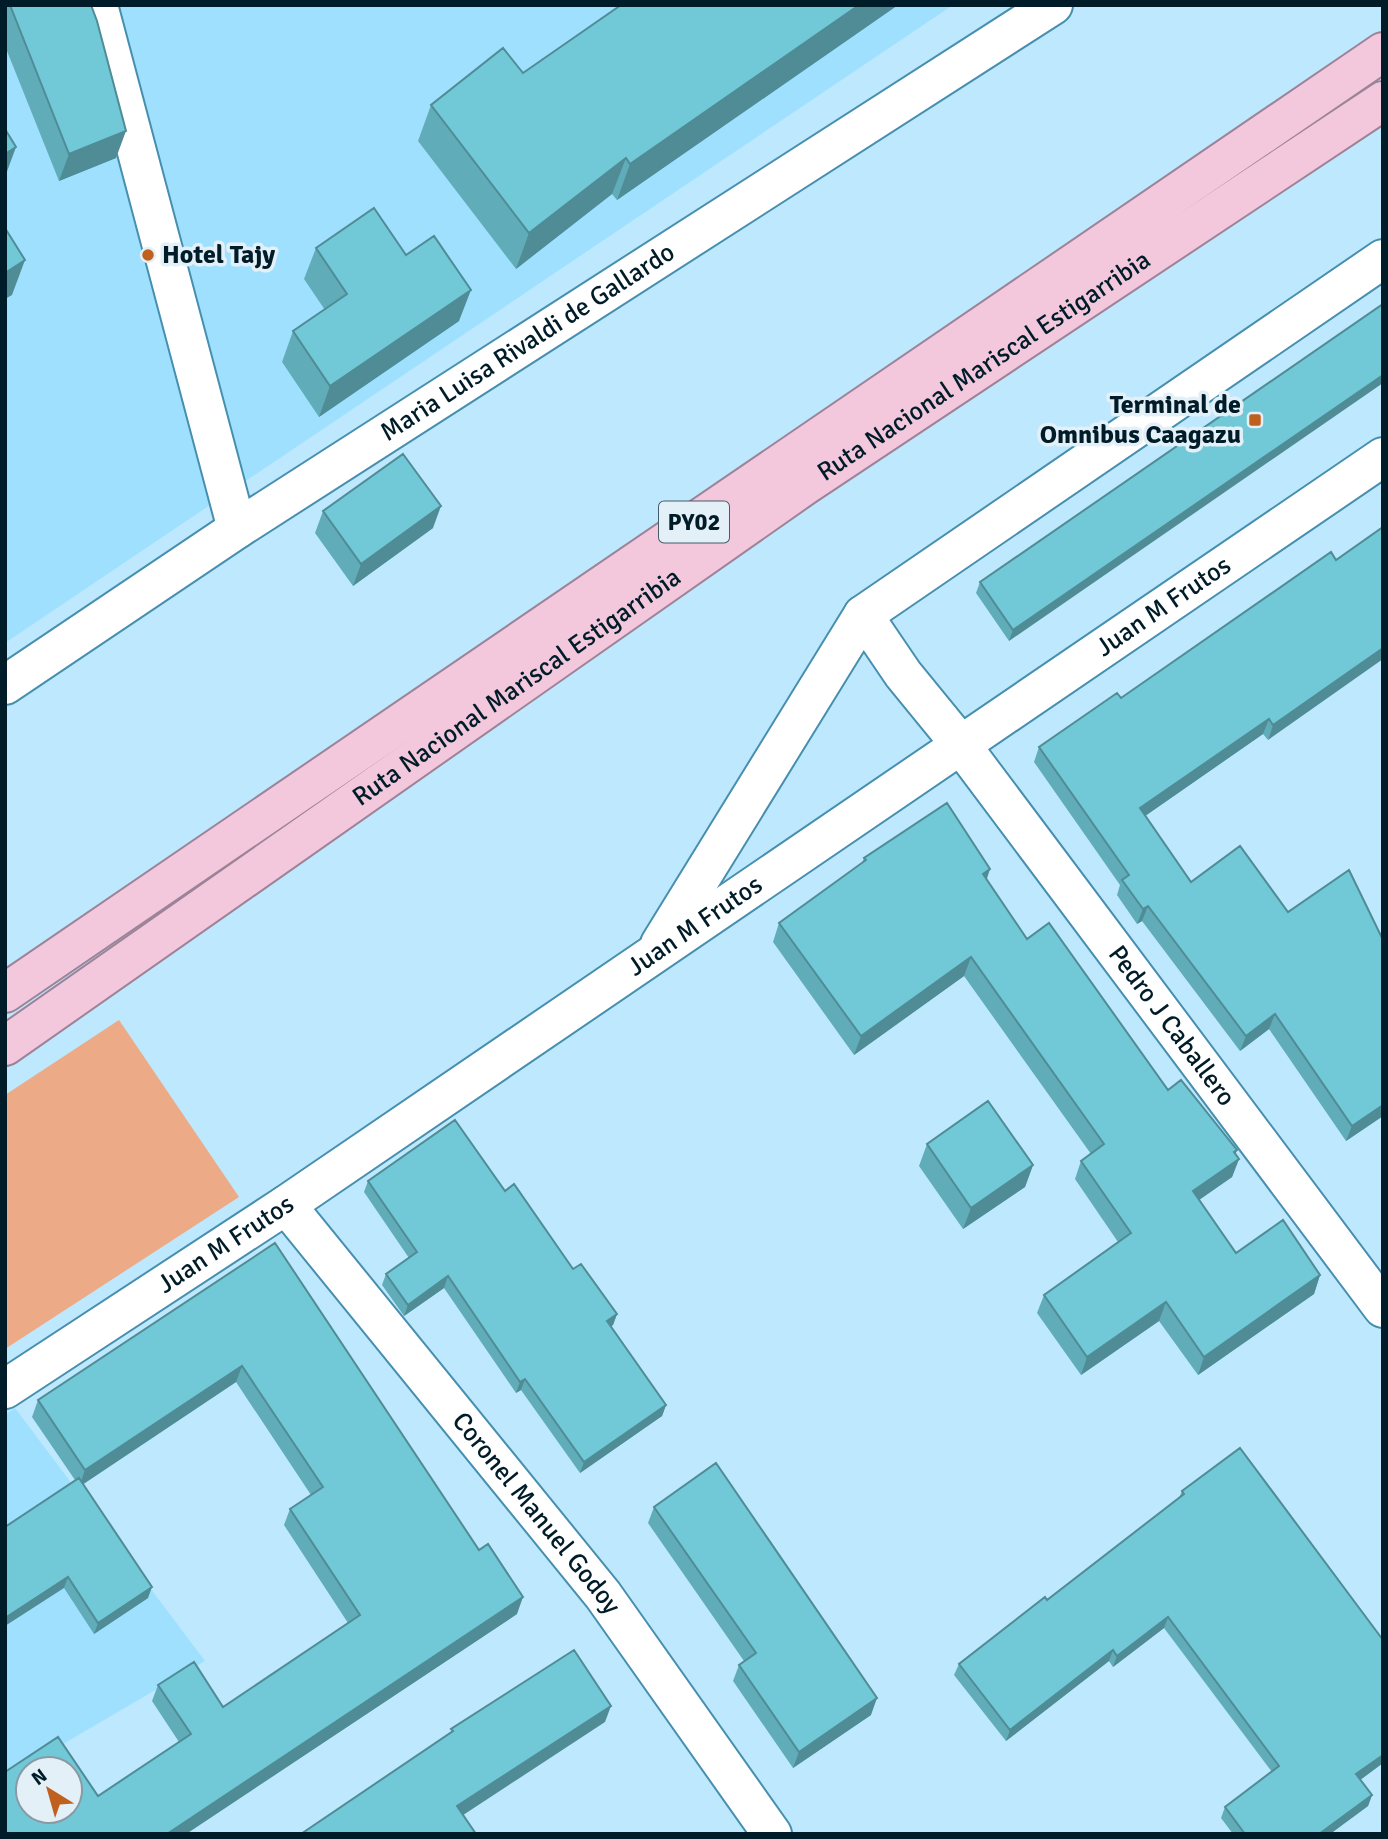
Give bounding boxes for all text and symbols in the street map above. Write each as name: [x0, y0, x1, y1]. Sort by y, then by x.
street label: Maria Luisa Rivaldi de Gallardo: [375, 236, 681, 449]
place label: Hotel Tajy: [162, 239, 275, 271]
street label: Ruta Nacional Mariscal Estigarribia: [811, 244, 1157, 488]
marker: Hotel Tajy: [140, 247, 156, 263]
place label: Terminal de Omnibus Caagazu: [1040, 389, 1241, 451]
marker: Terminal de Omnibus Caagazu: [1247, 412, 1263, 428]
road number: PY02: [659, 502, 729, 542]
street label: Juan M Frutos: [1090, 549, 1237, 664]
street label: Ruta Nacional Mariscal Estigarribia: [347, 561, 687, 813]
street label: Juan M Frutos: [621, 869, 769, 983]
street label: Pedro J Caballero: [1101, 939, 1242, 1113]
street label: Juan M Frutos: [152, 1188, 300, 1301]
street label: Coronel Manuel Godoy: [445, 1406, 627, 1620]
north arrow: [14, 1755, 84, 1825]
text: N: [27, 1764, 52, 1791]

